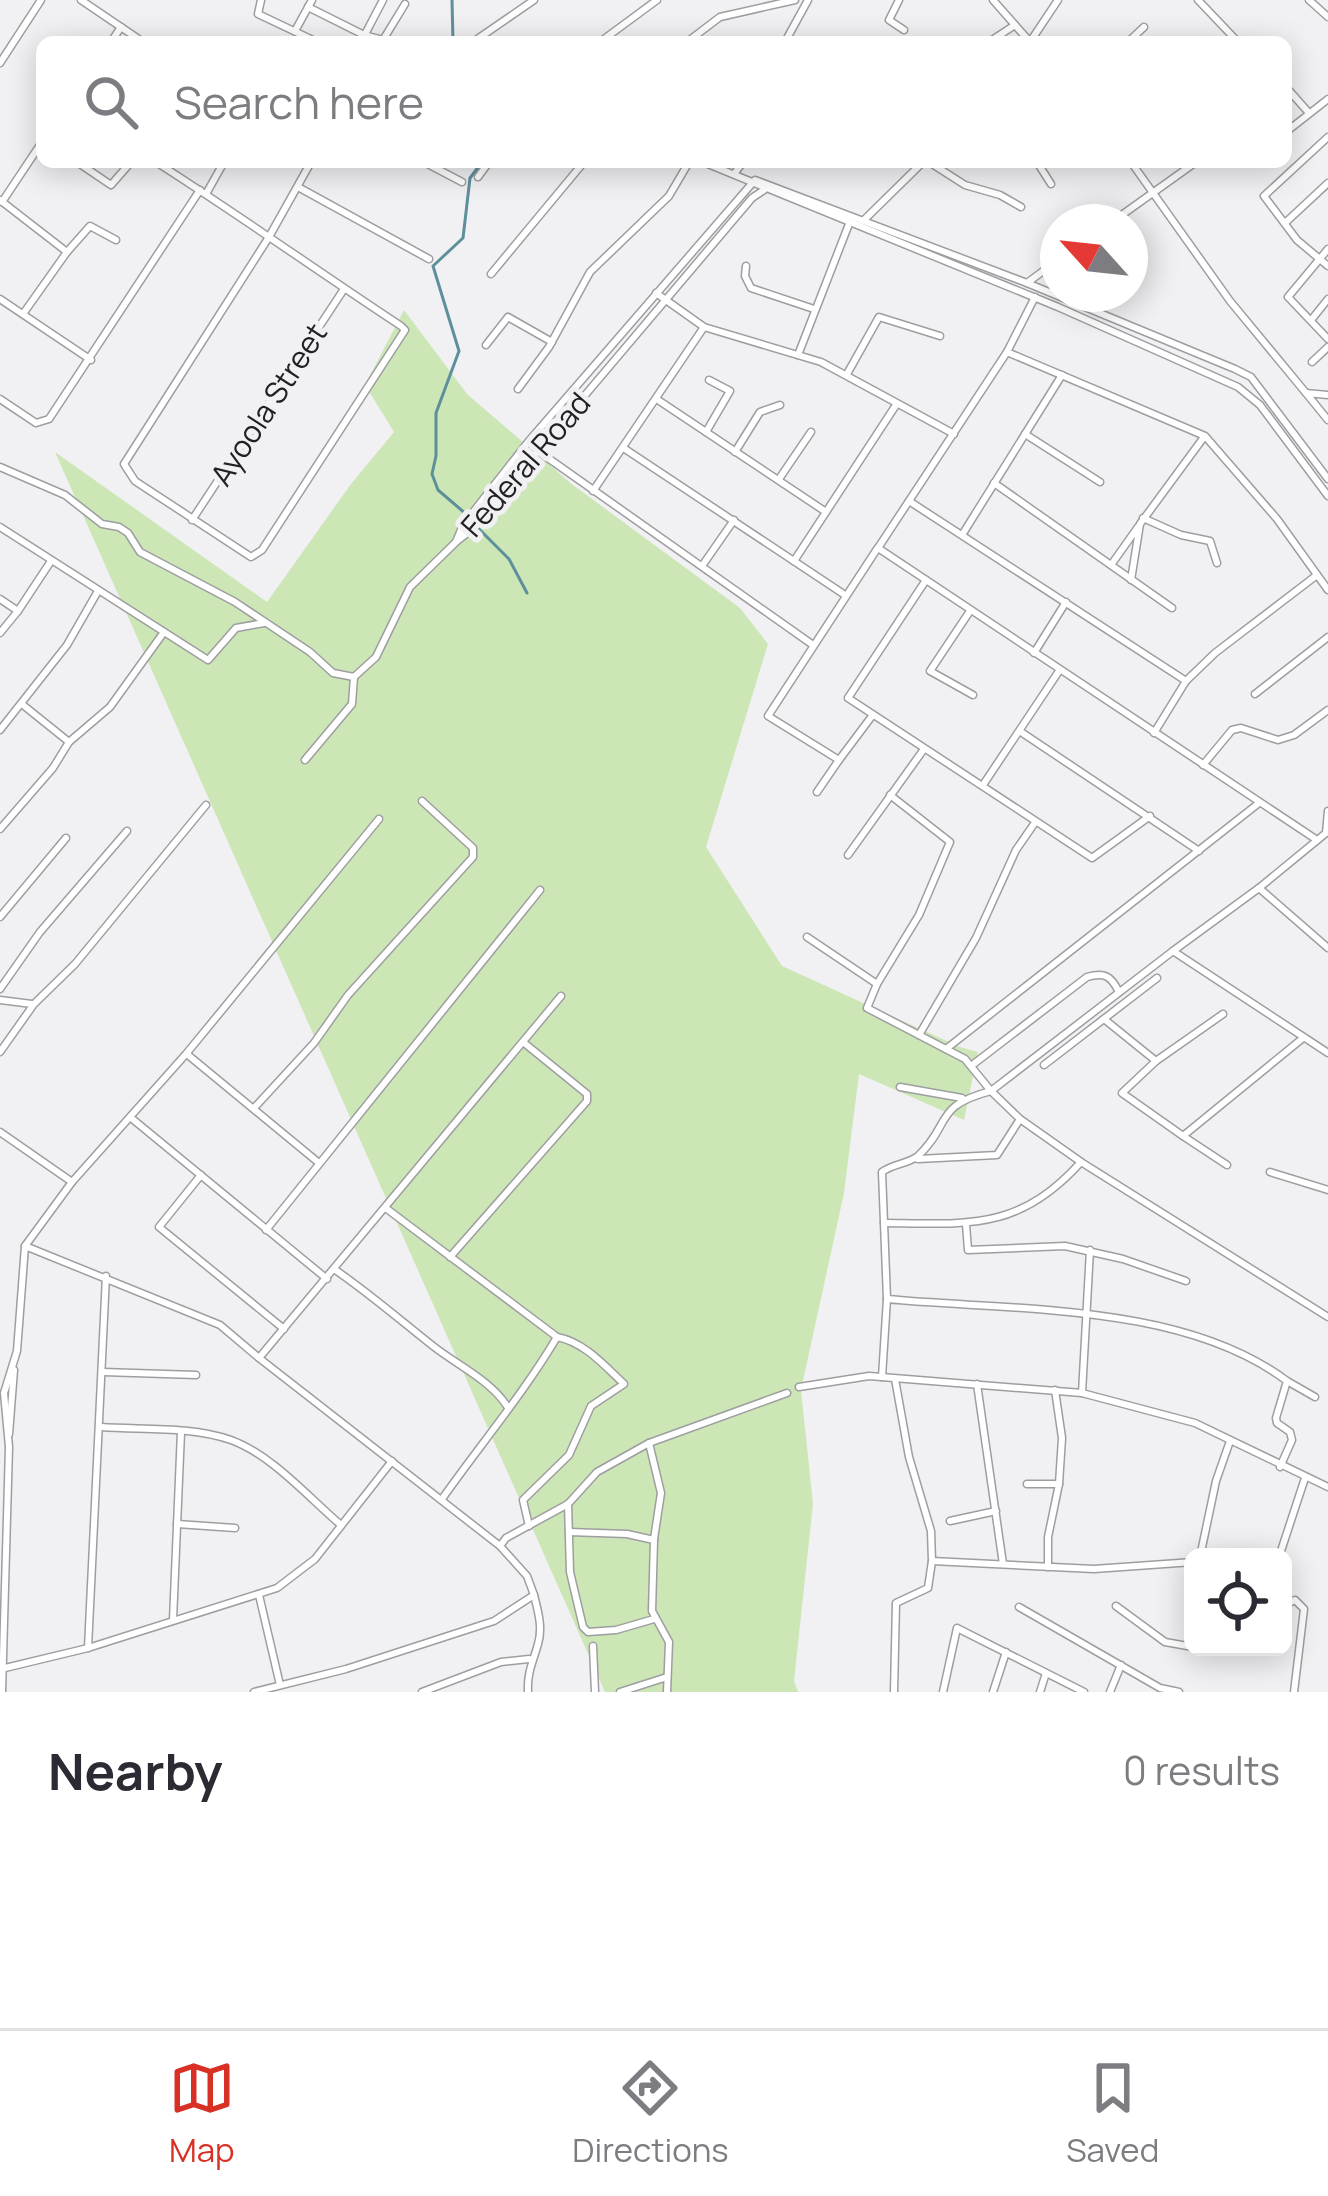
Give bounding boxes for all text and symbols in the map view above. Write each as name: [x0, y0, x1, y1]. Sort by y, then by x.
search box: [36, 36, 1292, 168]
icon: search: [78, 69, 144, 135]
text: Search here: [174, 71, 424, 133]
north arrow: [1040, 204, 1148, 312]
street label: Ayoola Street: [200, 315, 336, 493]
street label: Federal Road: [451, 383, 599, 545]
map controls: [1184, 1548, 1292, 1656]
button: locate: [1184, 1548, 1292, 1656]
text: Nearby: [48, 1736, 223, 1805]
text: 0 results: [1123, 1743, 1280, 1797]
tab: Map: [169, 2055, 235, 2172]
tab: Directions: [572, 2055, 729, 2172]
tab: Saved: [1066, 2055, 1159, 2172]

